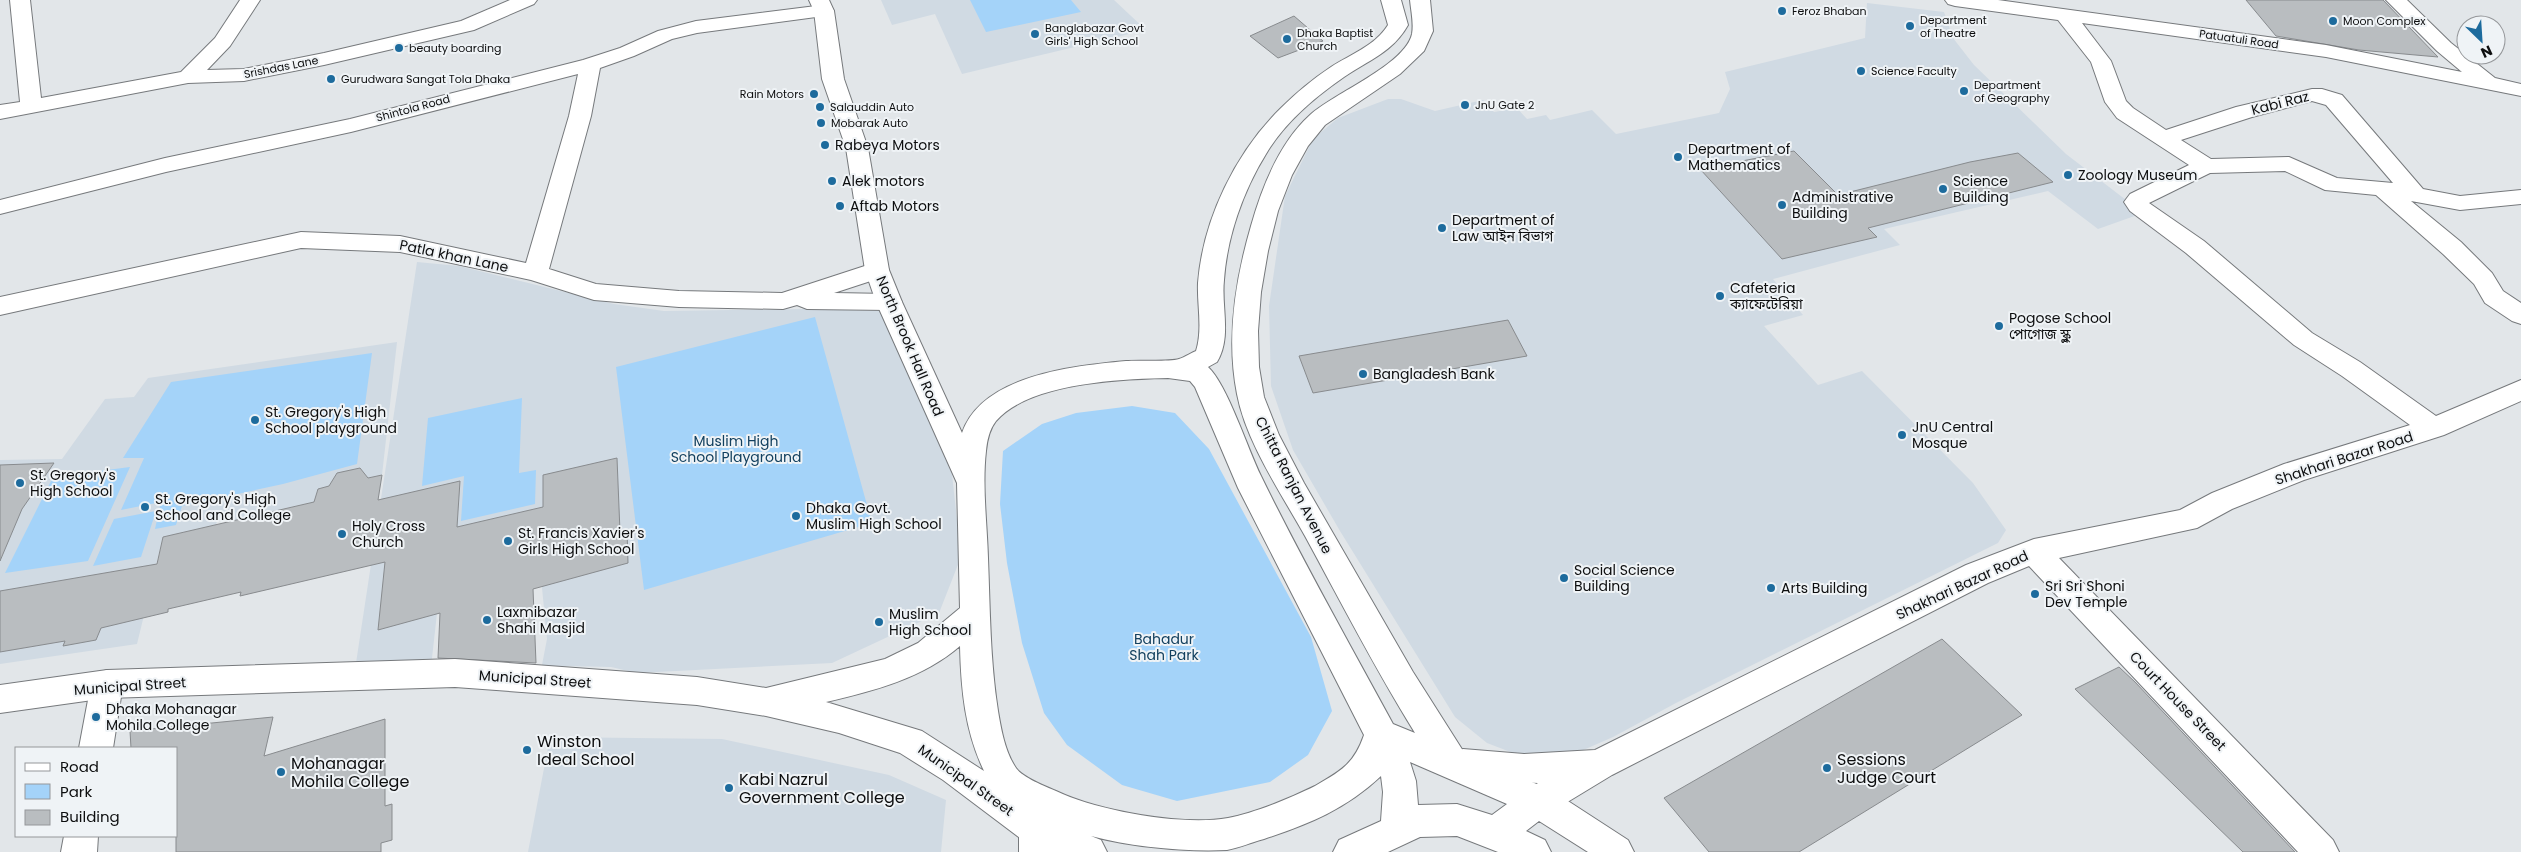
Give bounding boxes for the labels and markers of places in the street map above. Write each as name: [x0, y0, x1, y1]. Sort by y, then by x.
place label: Feroz Bhaban: [1792, 3, 1867, 19]
marker: Feroz Bhaban: [1776, 5, 1788, 17]
place label: Department of Theatre: [1920, 12, 1987, 41]
place label: Moon Complex: [2343, 13, 2426, 29]
marker: Moon Complex: [2327, 15, 2339, 27]
place label: Banglabazar Govt Girls' High School: [1045, 20, 1144, 49]
marker: Department of Theatre: [1904, 20, 1916, 32]
place label: Dhaka Baptist Church: [1297, 25, 1373, 54]
marker: Banglabazar Govt Girls' High School: [1029, 28, 1041, 40]
marker: Dhaka Baptist Church: [1281, 33, 1293, 45]
place label: beauty boarding: [409, 40, 502, 56]
marker: beauty boarding: [393, 42, 405, 54]
place label: Science Faculty: [1871, 63, 1958, 79]
marker: Science Faculty: [1855, 65, 1867, 77]
place label: Gurudwara Sangat Tola Dhaka: [341, 71, 510, 87]
marker: Gurudwara Sangat Tola Dhaka: [325, 73, 337, 85]
place label: Department of Geography: [1974, 77, 2050, 106]
marker: Department of Geography: [1958, 85, 1970, 97]
place label: Rain Motors: [740, 86, 804, 102]
marker: Rain Motors: [808, 88, 820, 100]
place label: JnU Gate 2: [1475, 97, 1534, 113]
place label: Salauddin Auto: [830, 99, 914, 115]
marker: JnU Gate 2: [1459, 99, 1471, 111]
marker: Salauddin Auto: [814, 101, 826, 113]
place label: Mobarak Auto: [831, 115, 908, 131]
marker: Mobarak Auto: [815, 117, 827, 129]
place label: Rabeya Motors: [835, 135, 940, 155]
marker: Rabeya Motors: [819, 139, 831, 151]
place label: Department of Mathematics: [1688, 139, 1791, 175]
marker: Department of Mathematics: [1672, 151, 1684, 163]
place label: Zoology Museum: [2078, 165, 2197, 185]
marker: Zoology Museum: [2062, 169, 2074, 181]
place label: Alek motors: [842, 171, 924, 191]
place label: Science Building: [1953, 171, 2009, 207]
marker: Alek motors: [826, 175, 838, 187]
marker: Science Building: [1937, 183, 1949, 195]
place label: Administrative Building: [1792, 187, 1894, 223]
place label: Aftab Motors: [850, 196, 939, 216]
marker: Administrative Building: [1776, 199, 1788, 211]
marker: Aftab Motors: [834, 200, 846, 212]
place label: Department of Law আইন বিভাগ: [1452, 210, 1555, 246]
marker: Department of Law আইন বিভাগ: [1436, 222, 1448, 234]
place label: Cafeteria ক্যাফেটেরিয়া: [1729, 278, 1803, 314]
marker: Cafeteria ক্যাফেটেরিয়া: [1714, 290, 1726, 302]
place label: Pogose School পোগোজ স্কুল: [2009, 308, 2111, 344]
marker: Pogose School পোগোজ স্কুল: [1993, 320, 2005, 332]
place label: Bangladesh Bank: [1373, 364, 1496, 384]
marker: Bangladesh Bank: [1357, 368, 1369, 380]
place label: St. Gregory's High School playground: [265, 402, 397, 438]
marker: St. Gregory's High School playground: [249, 414, 261, 426]
place label: JnU Central Mosque: [1912, 417, 1993, 453]
marker: JnU Central Mosque: [1896, 429, 1908, 441]
place label: St. Gregory's High School: [30, 465, 116, 501]
marker: St. Gregory's High School: [14, 477, 26, 489]
place label: St. Gregory's High School and College: [155, 489, 291, 525]
place label: Dhaka Govt. Muslim High School: [806, 498, 942, 534]
marker: St. Gregory's High School and College: [139, 501, 151, 513]
marker: Dhaka Govt. Muslim High School: [790, 510, 802, 522]
place label: Holy Cross Church: [352, 516, 425, 552]
place label: St. Francis Xavier's Girls High School: [518, 523, 645, 559]
marker: Holy Cross Church: [336, 528, 348, 540]
marker: St. Francis Xavier's Girls High School: [502, 535, 514, 547]
place label: Social Science Building: [1574, 560, 1675, 596]
marker: Social Science Building: [1558, 572, 1570, 584]
place label: Sri Sri Shoni Dev Temple: [2045, 576, 2128, 612]
place label: Arts Building: [1781, 578, 1868, 598]
marker: Arts Building: [1765, 582, 1777, 594]
marker: Sri Sri Shoni Dev Temple: [2029, 588, 2041, 600]
place label: Laxmibazar Shahi Masjid: [497, 602, 585, 638]
place label: Muslim High School: [889, 604, 971, 640]
marker: Laxmibazar Shahi Masjid: [481, 614, 493, 626]
marker: Muslim High School: [873, 616, 885, 628]
place label: Dhaka Mohanagar Mohila College: [106, 699, 237, 735]
marker: Dhaka Mohanagar Mohila College: [90, 711, 102, 723]
place label: Winston Ideal School: [537, 730, 634, 771]
marker: Winston Ideal School: [521, 744, 533, 756]
place label: Sessions Judge Court: [1837, 748, 1936, 789]
place label: Mohanagar Mohila College: [291, 752, 409, 793]
marker: Sessions Judge Court: [1821, 762, 1833, 774]
marker: Mohanagar Mohila College: [275, 766, 287, 778]
place label: Kabi Nazrul Government College: [739, 768, 905, 809]
marker: Kabi Nazrul Government College: [723, 782, 735, 794]

